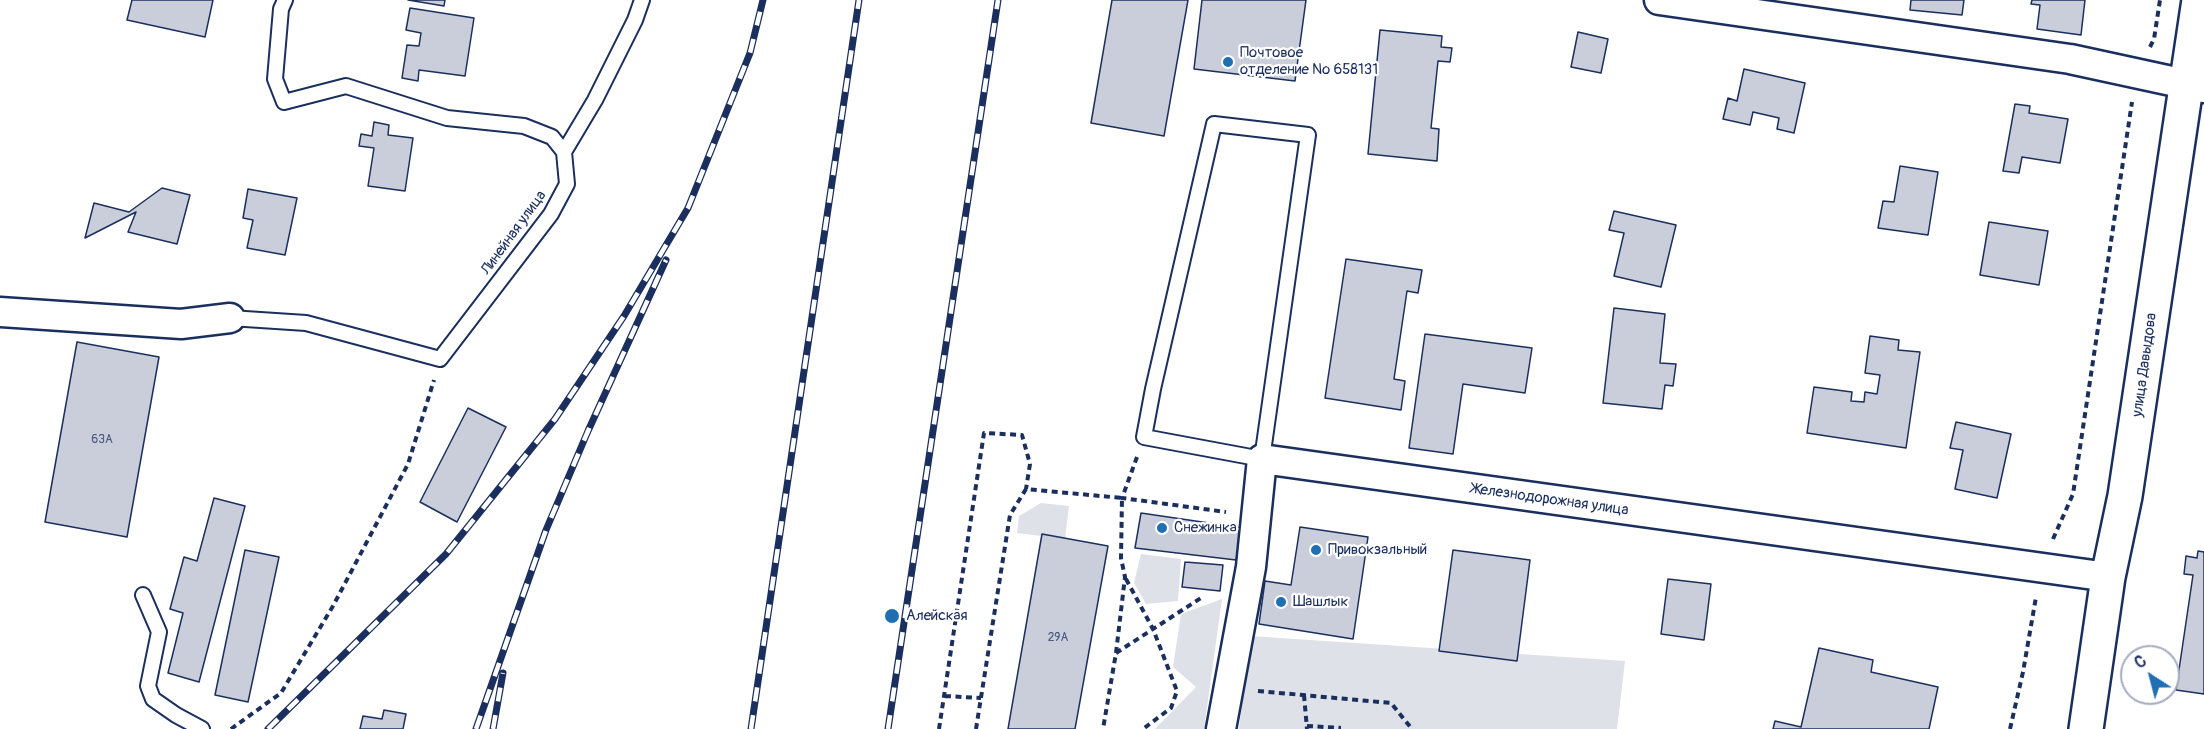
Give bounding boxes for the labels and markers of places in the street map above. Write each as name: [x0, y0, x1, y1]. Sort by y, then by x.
place label: Почтовое отделение № 658131: [1240, 44, 1378, 79]
marker: Почтовое отделение № 658131: [1221, 55, 1235, 69]
place label: Снежинка: [1174, 519, 1237, 537]
marker: Снежинка: [1155, 521, 1169, 535]
place label: Привокзальный: [1328, 541, 1427, 559]
marker: Привокзальный: [1309, 543, 1323, 557]
place label: Шашлык: [1293, 593, 1348, 611]
marker: Шашлык: [1274, 595, 1288, 609]
marker: Алейская: [883, 607, 901, 625]
place label: Алейская: [906, 607, 968, 625]

